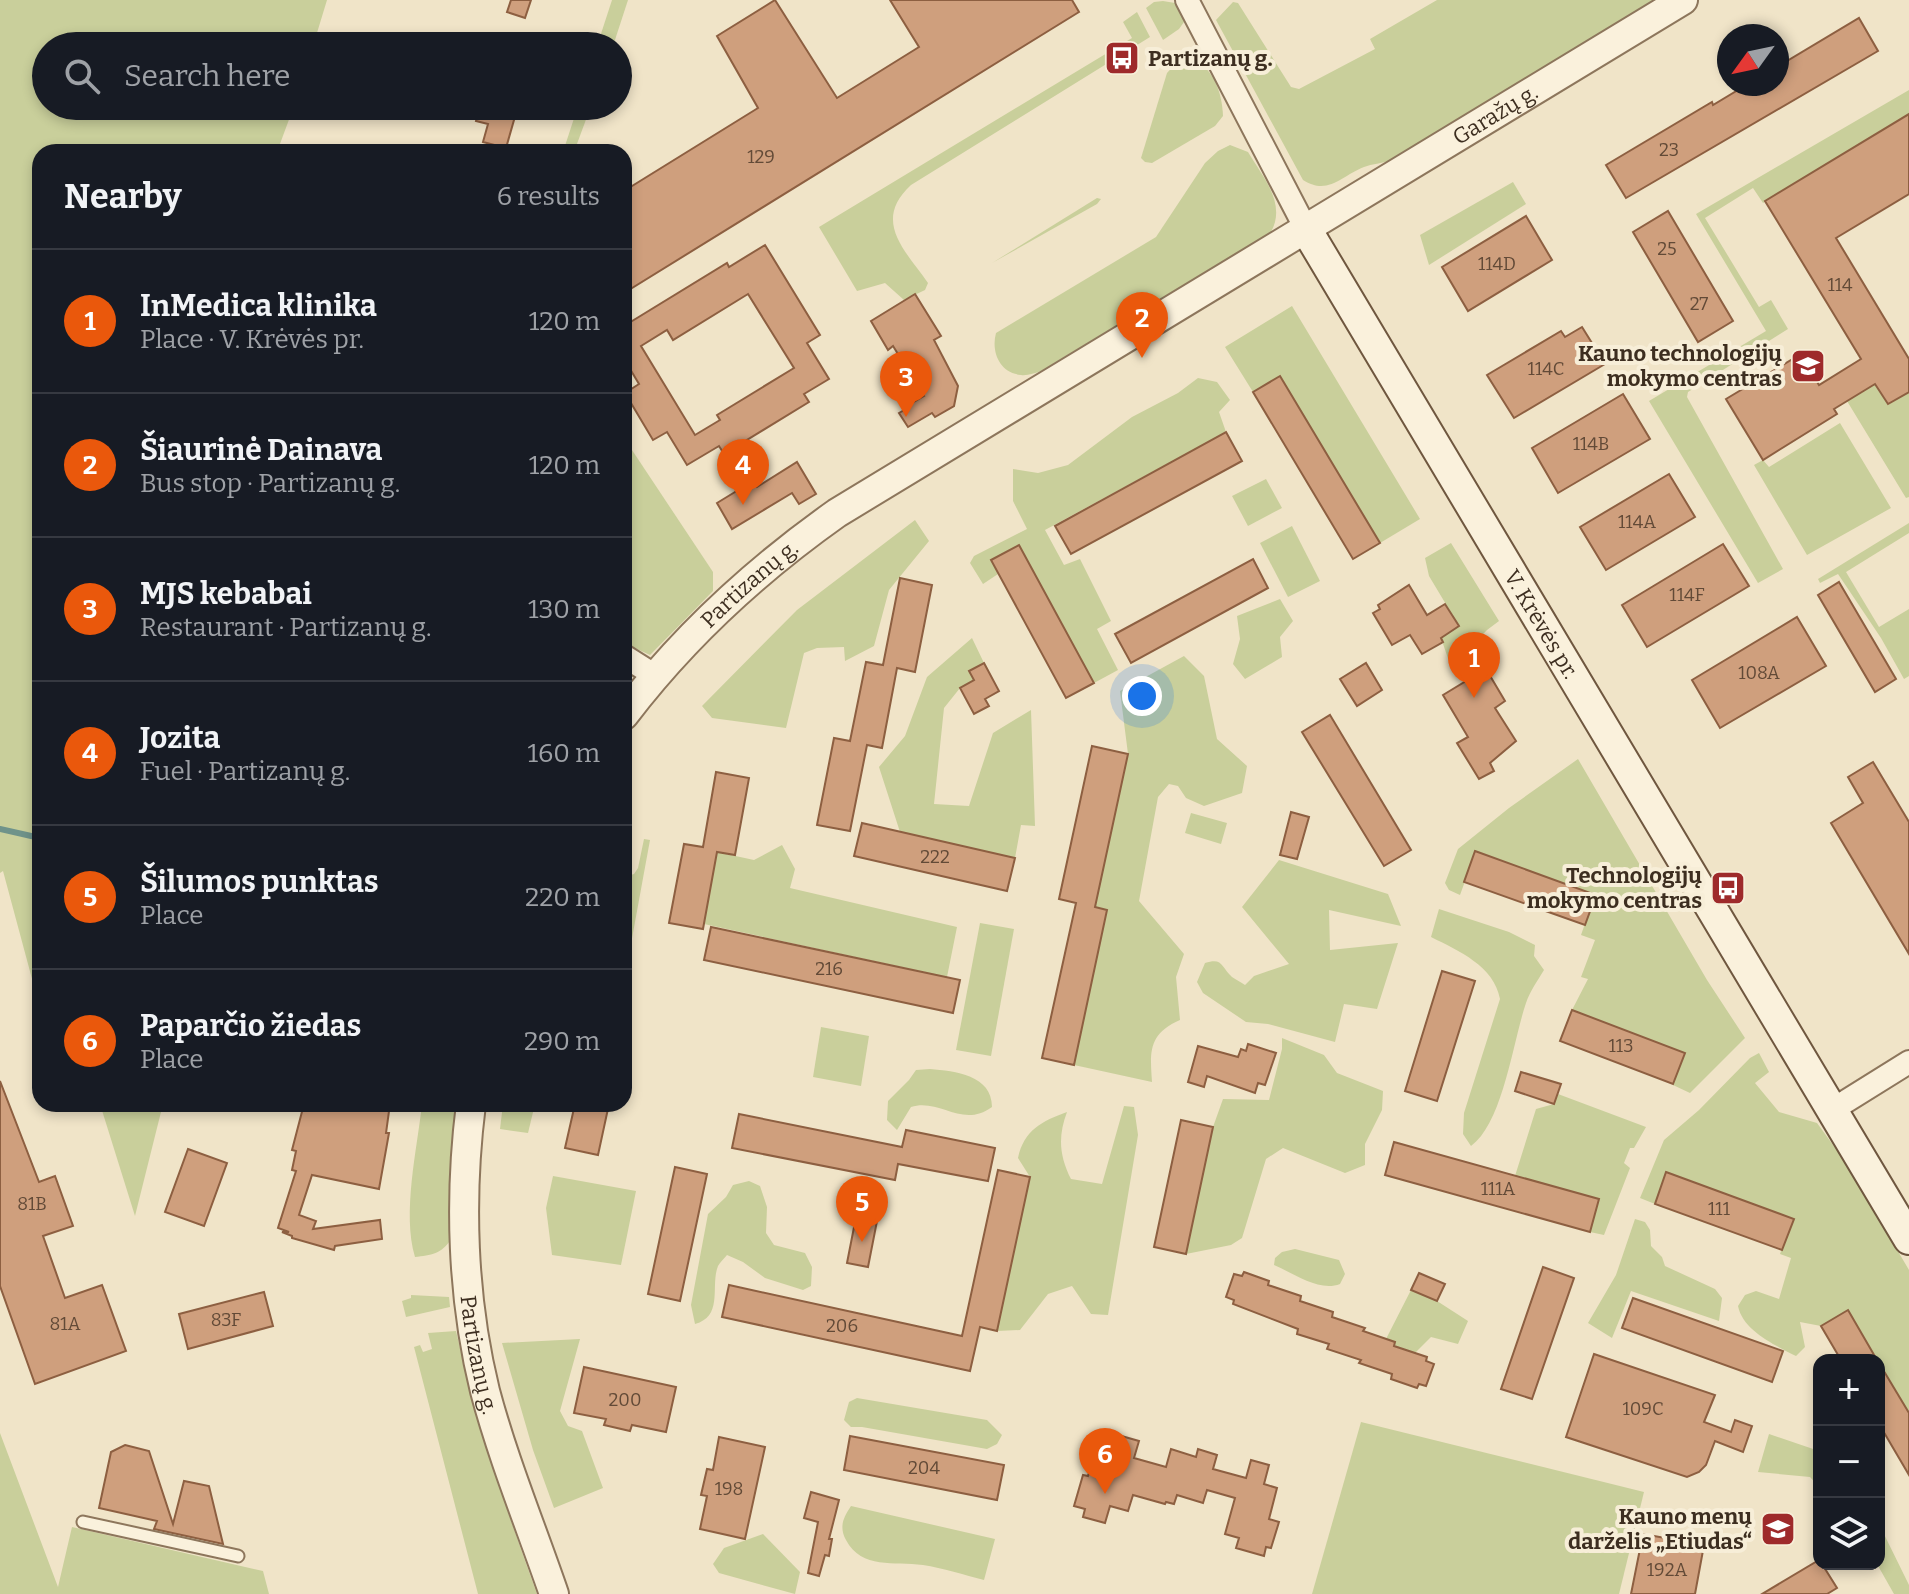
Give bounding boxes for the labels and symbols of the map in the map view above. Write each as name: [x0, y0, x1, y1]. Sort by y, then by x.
north arrow: [1717, 24, 1789, 96]
bus stop icon: Partizanų g.: [1103, 39, 1141, 77]
place label: Partizanų g.: [1148, 45, 1273, 72]
street label: Garažų g.: [1448, 78, 1543, 151]
house number: 23: [1659, 139, 1679, 161]
house number: 129: [747, 146, 775, 168]
house number: 25: [1657, 238, 1677, 260]
house number: 114D: [1478, 253, 1516, 275]
house number: 114: [1827, 274, 1853, 296]
pin: 2: [1116, 292, 1168, 358]
house number: 27: [1690, 293, 1708, 315]
place label: Kauno technologijų mokymo centras: [1578, 340, 1782, 392]
school or university icon: Kauno technologijų mokymo centras: [1789, 347, 1827, 385]
pin: 3: [880, 351, 932, 417]
house number: 114C: [1528, 358, 1564, 380]
house number: 114B: [1573, 433, 1609, 455]
pin: 4: [717, 439, 769, 505]
house number: 114A: [1618, 511, 1656, 533]
street label: Partizanų g.: [695, 534, 803, 633]
street label: V. Krėvės pr.: [1498, 565, 1584, 684]
house number: 114F: [1669, 584, 1705, 606]
pin: 1: [1448, 632, 1500, 698]
house number: 108A: [1738, 662, 1780, 684]
your location: [1122, 676, 1162, 716]
house number: 222: [920, 846, 950, 868]
place label: Technologijų mokymo centras: [1527, 862, 1702, 914]
bus stop icon: Technologijų mokymo centras: [1709, 869, 1747, 907]
house number: 216: [815, 958, 843, 980]
house number: 113: [1609, 1035, 1633, 1057]
pin: 5: [836, 1176, 888, 1242]
house number: 111A: [1481, 1178, 1516, 1200]
house number: 81B: [17, 1193, 47, 1215]
house number: 111: [1708, 1198, 1731, 1220]
street label: Partizanų g.: [454, 1294, 504, 1417]
house number: 83F: [211, 1309, 241, 1331]
house number: 81A: [50, 1313, 81, 1335]
house number: 206: [826, 1315, 858, 1337]
house number: 200: [609, 1389, 641, 1411]
house number: 109C: [1622, 1398, 1664, 1420]
pin: 6: [1079, 1428, 1131, 1494]
house number: 204: [908, 1457, 940, 1479]
house number: 198: [715, 1478, 743, 1500]
place label: Kauno menų darželis „Etiudas“: [1568, 1503, 1752, 1555]
school or university icon: Kauno menų darželis „Etiudas“: [1759, 1510, 1797, 1548]
house number: 192A: [1647, 1559, 1687, 1581]

